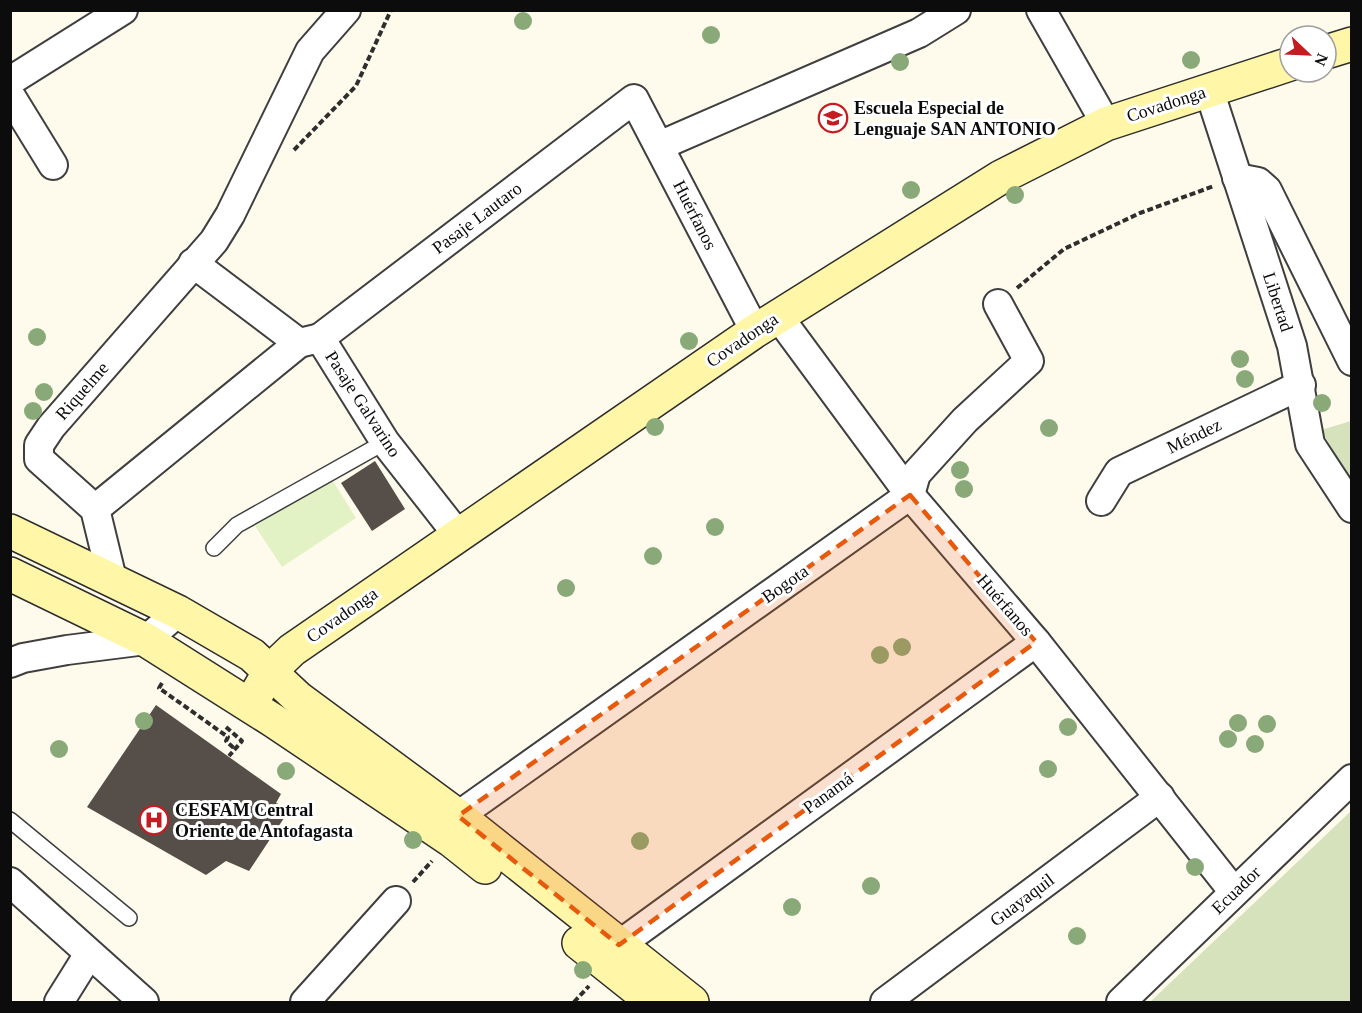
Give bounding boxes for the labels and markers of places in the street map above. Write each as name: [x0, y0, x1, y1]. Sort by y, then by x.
place label: Escuela Especial de Lenguaje SAN ANTONIO: [854, 98, 1056, 139]
school or university icon: Escuela Especial de Lenguaje SAN ANTONIO: [817, 102, 849, 134]
place label: CESFAM Central Oriente de Antofagasta: [175, 800, 353, 841]
hospital icon: CESFAM Central Oriente de Antofagasta: [138, 804, 170, 836]

